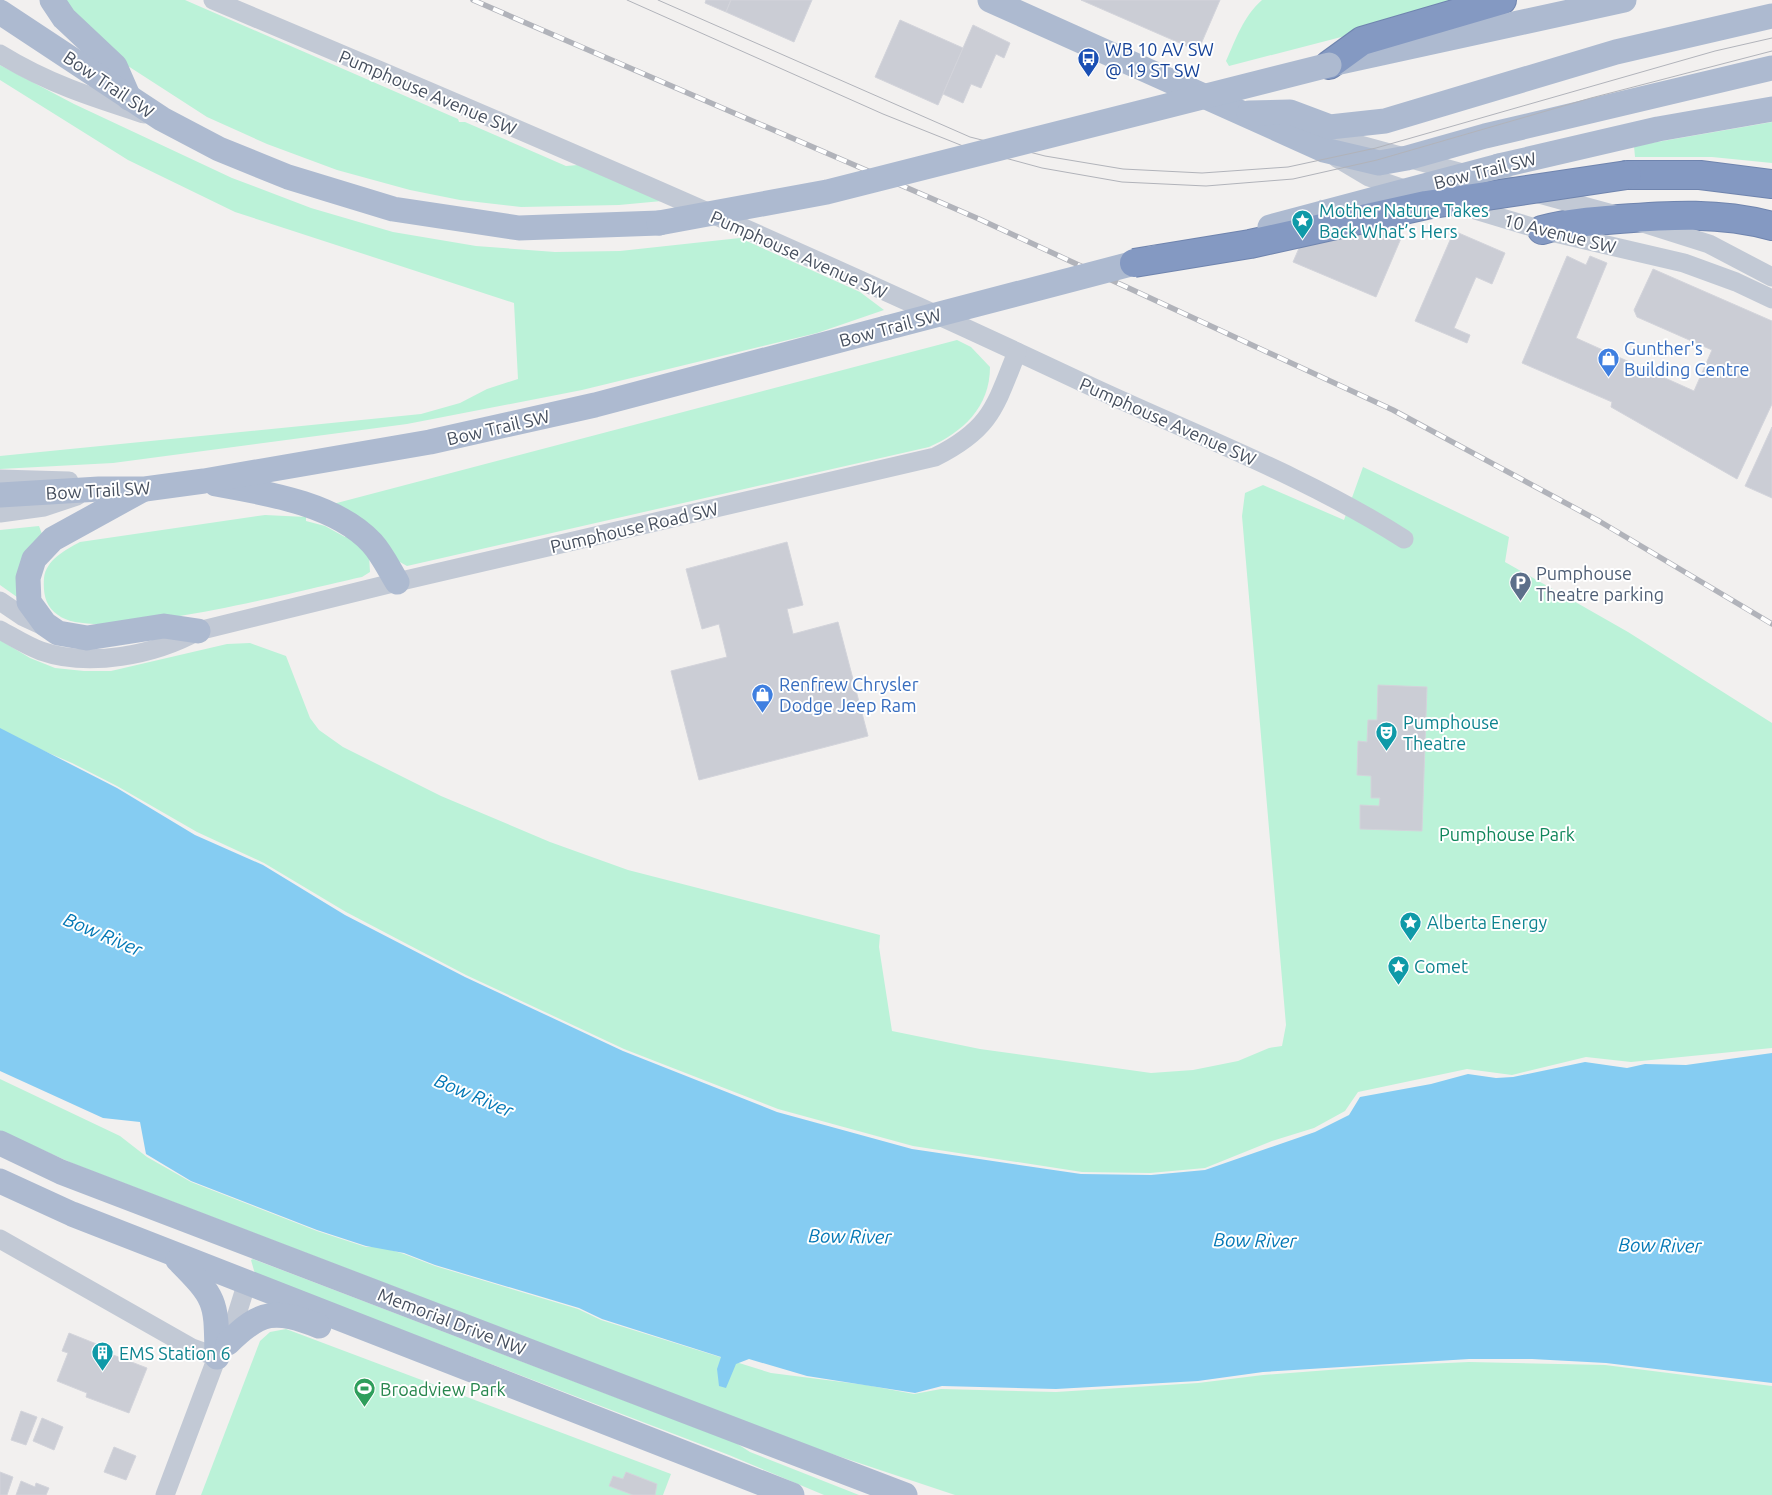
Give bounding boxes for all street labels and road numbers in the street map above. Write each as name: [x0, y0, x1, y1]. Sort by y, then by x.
street label: Bow Trail SW: [60, 46, 158, 122]
street label: Pumphouse Avenue SW: [336, 46, 520, 139]
street label: Bow Trail SW: [1432, 148, 1539, 192]
street label: Pumphouse Avenue SW: [708, 206, 891, 302]
street label: 10 Avenue SW: [1502, 209, 1619, 257]
street label: Bow Trail SW: [837, 304, 944, 350]
street label: Pumphouse Avenue SW: [1077, 373, 1260, 469]
street label: Bow Trail SW: [445, 405, 552, 449]
street label: Bow Trail SW: [45, 477, 151, 503]
street label: Pumphouse Road SW: [548, 498, 720, 556]
street label: Memorial Drive NW: [375, 1284, 529, 1359]

